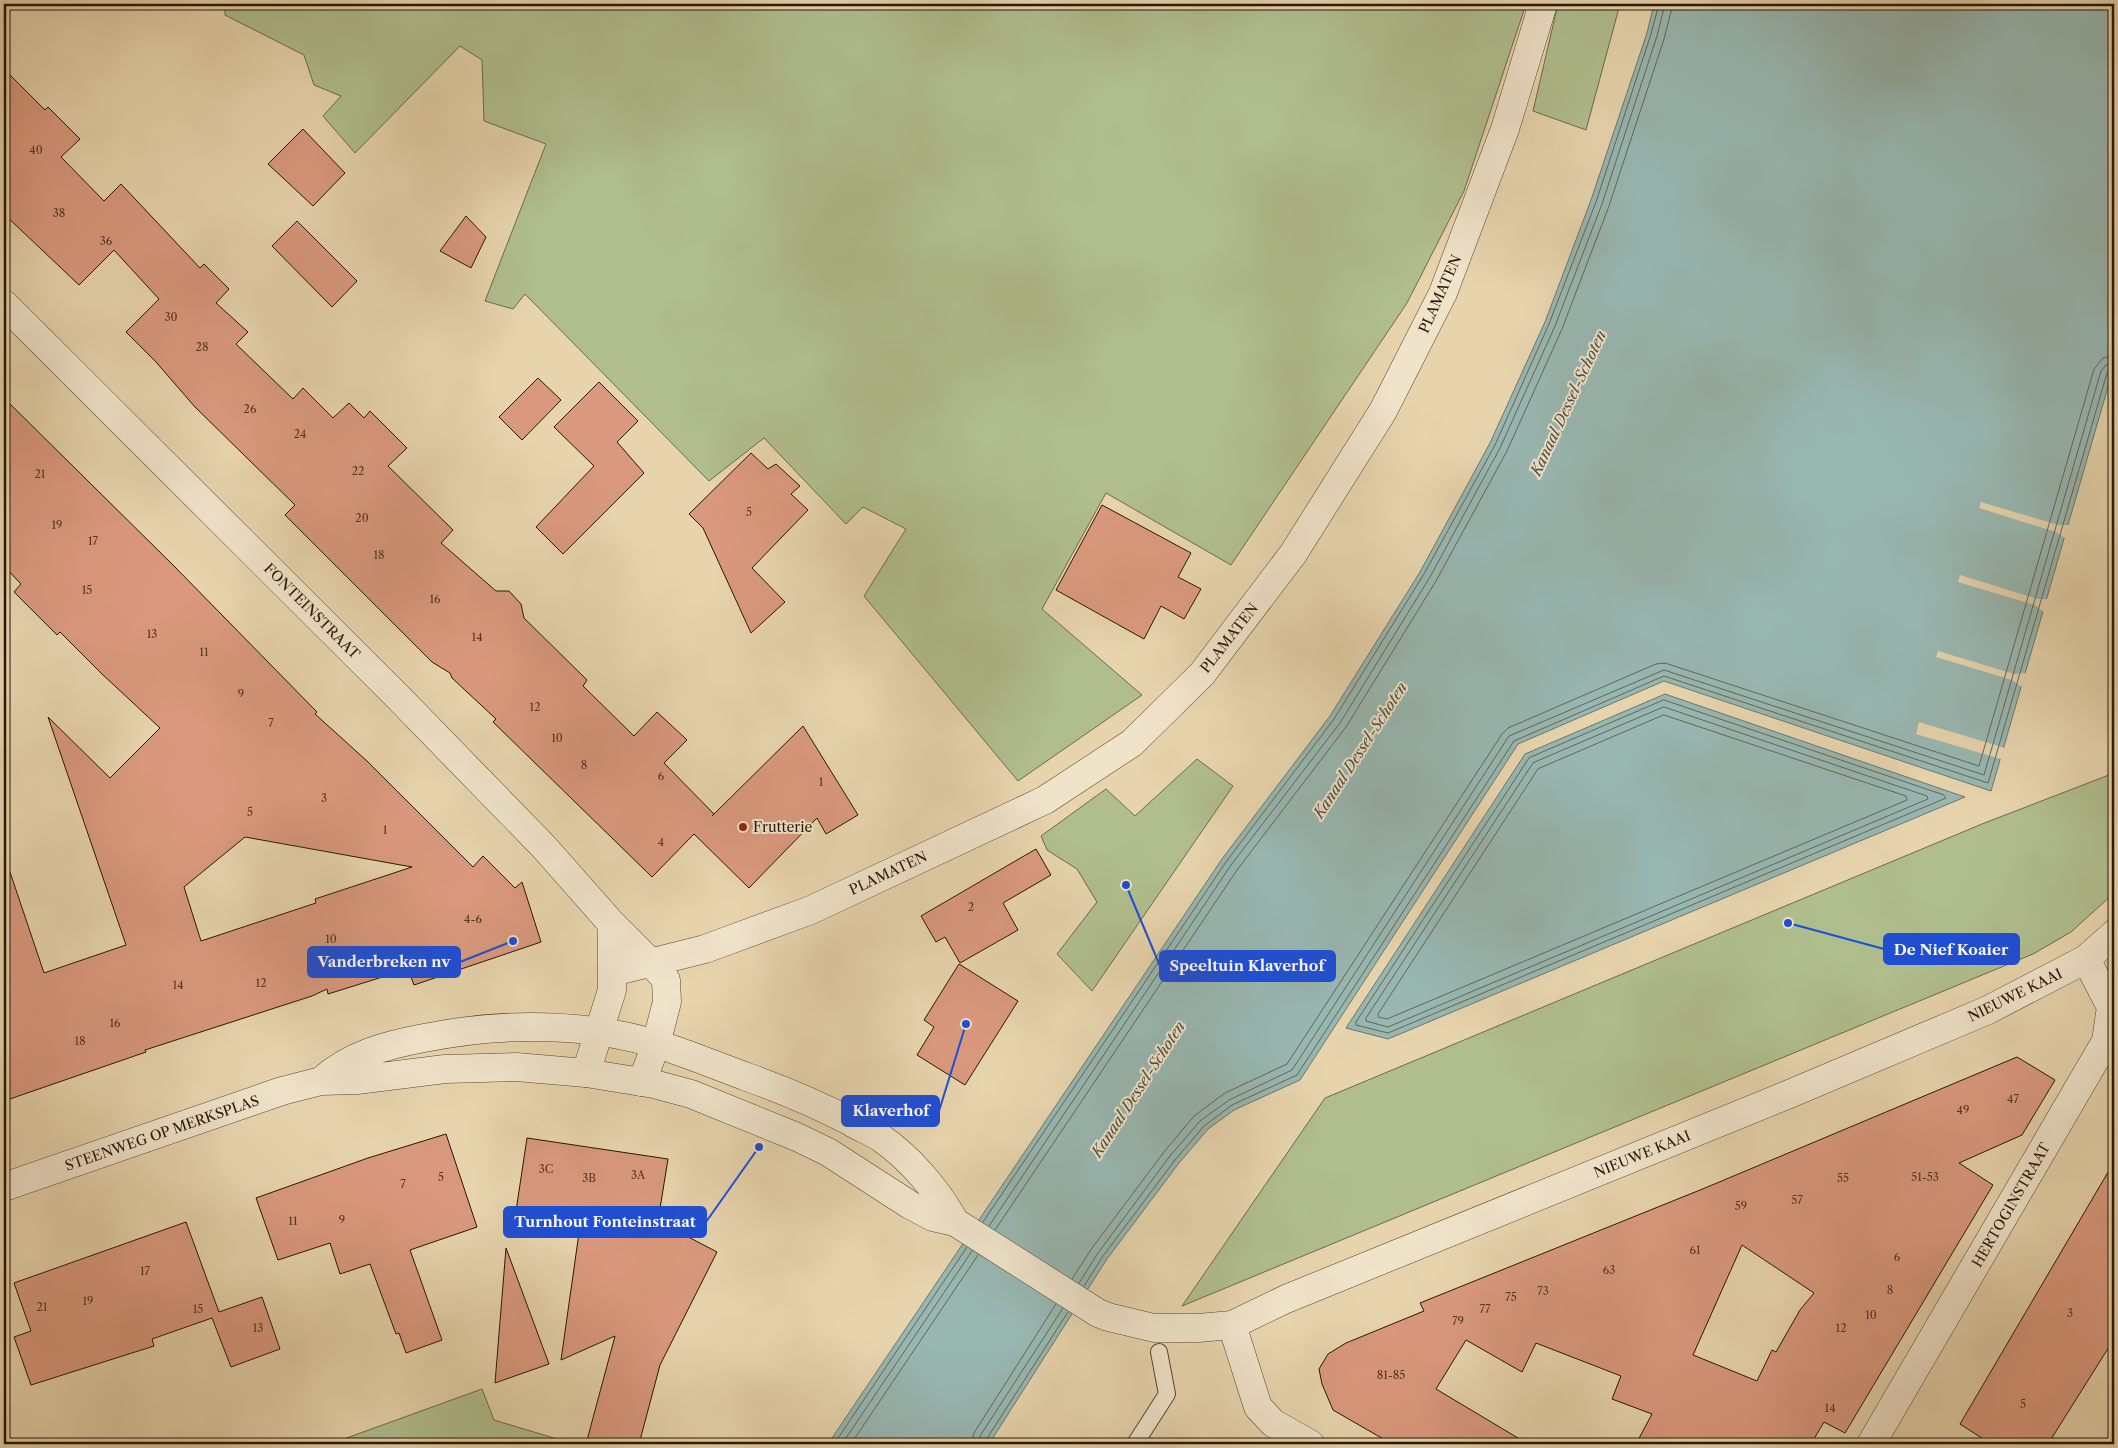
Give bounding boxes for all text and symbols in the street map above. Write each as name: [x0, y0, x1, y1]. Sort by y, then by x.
house number: 40: [29, 143, 43, 157]
house number: 38: [53, 206, 65, 220]
house number: 36: [100, 234, 113, 248]
street label: PLAMATEN: [1415, 252, 1465, 336]
house number: 30: [164, 310, 178, 324]
water label: Kanaal Dessel-Schoten: [1526, 327, 1610, 480]
house number: 28: [196, 340, 208, 354]
house number: 26: [244, 402, 257, 416]
house number: 24: [294, 427, 306, 441]
house number: 22: [352, 464, 364, 478]
house number: 21: [35, 467, 46, 481]
house number: 5: [746, 505, 752, 519]
house number: 20: [355, 511, 369, 525]
house number: 19: [51, 518, 63, 532]
house number: 17: [88, 534, 99, 548]
house number: 18: [373, 548, 385, 562]
street label: FONTEINSTRAAT: [260, 559, 364, 663]
house number: 15: [82, 583, 92, 597]
house number: 16: [429, 592, 441, 606]
street label: PLAMATEN: [1196, 599, 1262, 677]
house number: 13: [147, 627, 157, 641]
house number: 14: [472, 630, 482, 644]
house number: 11: [199, 645, 209, 659]
water label: Kanaal Dessel-Schoten: [1308, 678, 1411, 822]
house number: 9: [238, 687, 244, 701]
house number: 12: [530, 700, 540, 714]
house number: 7: [268, 716, 274, 730]
house number: 10: [551, 731, 563, 745]
house number: 8: [581, 758, 587, 772]
house number: 6: [658, 769, 665, 783]
house number: 1: [819, 775, 824, 789]
house number: 3: [321, 791, 327, 805]
house number: 5: [247, 805, 253, 819]
place label: Frutterie: [753, 818, 812, 836]
marker: Frutterie: [737, 821, 749, 833]
house number: 1: [383, 823, 388, 837]
house number: 4: [658, 835, 664, 849]
street label: PLAMATEN: [846, 847, 930, 899]
house number: 2: [968, 900, 974, 914]
house number: 4-6: [464, 912, 482, 926]
house number: 10: [325, 932, 337, 946]
callout: De Nief Koaier: [1884, 934, 2019, 964]
text: De Nief Koaier: [1894, 940, 2009, 959]
callout: Vanderbreken nv: [308, 947, 460, 977]
callout: Speeltuin Klaverhof: [1160, 951, 1335, 981]
text: Vanderbreken nv: [317, 952, 451, 971]
text: Speeltuin Klaverhof: [1170, 956, 1327, 975]
street label: NIEUWE KAAI: [1965, 964, 2065, 1026]
house number: 12: [256, 976, 266, 990]
house number: 14: [173, 978, 183, 992]
house number: 16: [109, 1016, 121, 1030]
water label: Kanaal Dessel-Schoten: [1086, 1017, 1189, 1161]
house number: 18: [74, 1034, 86, 1048]
street label: STEENWEG OP MERKSPLAS: [63, 1091, 261, 1175]
house number: 47: [2007, 1092, 2019, 1106]
callout: Klaverhof: [842, 1096, 939, 1126]
text: Klaverhof: [853, 1101, 932, 1120]
house number: 49: [1957, 1103, 1969, 1117]
street label: NIEUWE KAAI: [1591, 1126, 1693, 1182]
street label: HERTOGINSTRAAT: [1968, 1139, 2054, 1271]
house number: 3C: [539, 1162, 553, 1176]
house number: 3A: [631, 1168, 646, 1182]
house number: 5: [438, 1170, 444, 1184]
house number: 51-53: [1911, 1170, 1939, 1184]
house number: 3B: [582, 1171, 596, 1185]
house number: 55: [1837, 1171, 1849, 1185]
house number: 7: [400, 1177, 406, 1191]
house number: 57: [1791, 1193, 1803, 1207]
house number: 59: [1735, 1199, 1747, 1213]
callout: Turnhout Fonteinstraat: [504, 1207, 706, 1237]
text: Turnhout Fonteinstraat: [514, 1212, 696, 1231]
house number: 9: [339, 1213, 345, 1227]
house number: 11: [288, 1214, 298, 1228]
house number: 61: [1689, 1243, 1701, 1257]
house number: 6: [1894, 1250, 1901, 1264]
house number: 63: [1603, 1263, 1615, 1277]
house number: 17: [140, 1264, 151, 1278]
house number: 8: [1887, 1283, 1893, 1297]
house number: 73: [1537, 1284, 1549, 1298]
house number: 75: [1505, 1290, 1517, 1304]
house number: 19: [82, 1294, 94, 1308]
house number: 21: [37, 1300, 48, 1314]
house number: 15: [193, 1302, 203, 1316]
house number: 77: [1480, 1302, 1491, 1316]
house number: 3: [2067, 1306, 2073, 1320]
house number: 10: [1865, 1308, 1877, 1322]
house number: 79: [1452, 1314, 1464, 1328]
house number: 13: [253, 1321, 263, 1335]
house number: 12: [1836, 1321, 1846, 1335]
house number: 81-85: [1377, 1368, 1405, 1382]
house number: 5: [2020, 1397, 2026, 1411]
house number: 14: [1825, 1401, 1835, 1415]

